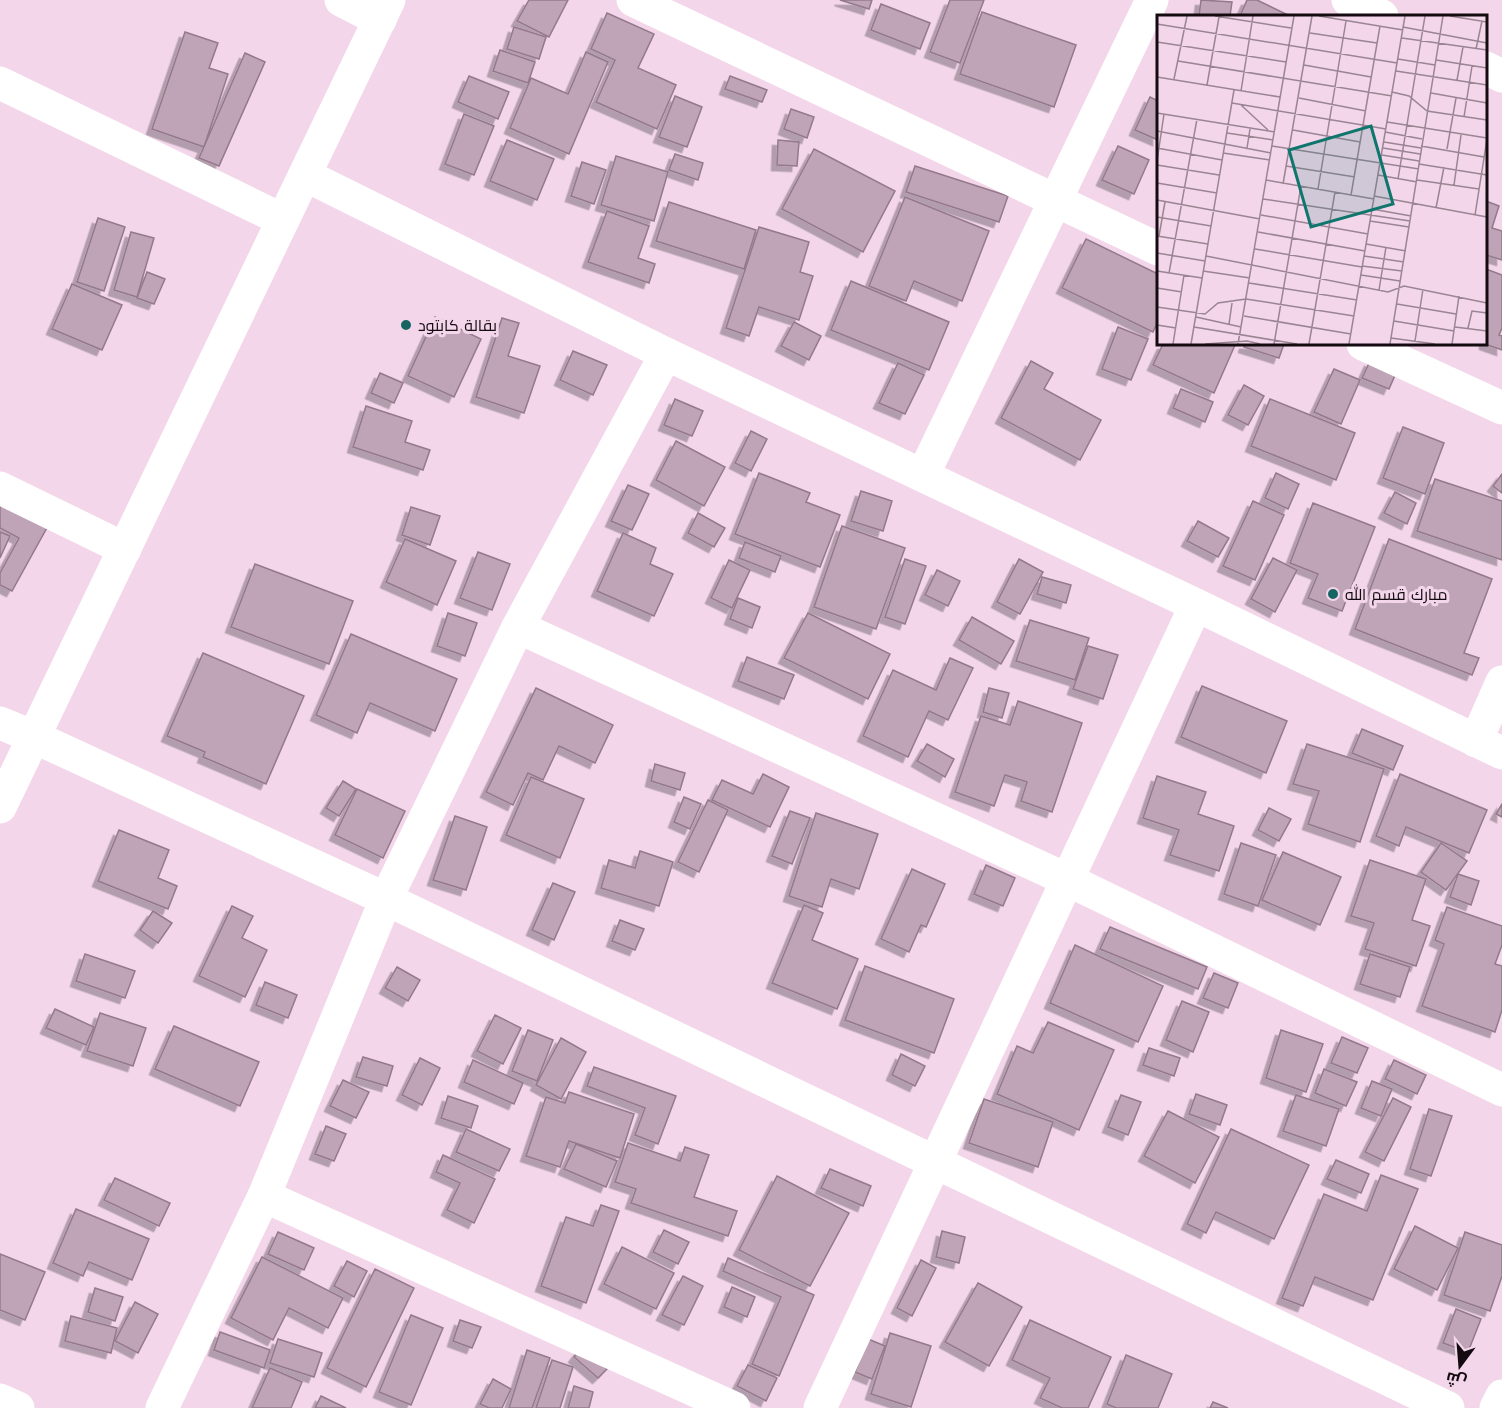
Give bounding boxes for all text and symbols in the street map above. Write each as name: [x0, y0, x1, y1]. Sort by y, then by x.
inset map: [1157, 15, 1487, 345]
place label: بقالة كابتود: [418, 316, 497, 335]
marker: بقالة كابتود: [399, 318, 413, 332]
place label: مبارك قسم الله: [1345, 584, 1448, 606]
marker: مبارك قسم الله: [1326, 587, 1340, 601]
north arrow: [1430, 1336, 1490, 1396]
text: ش: [1444, 1368, 1468, 1392]

